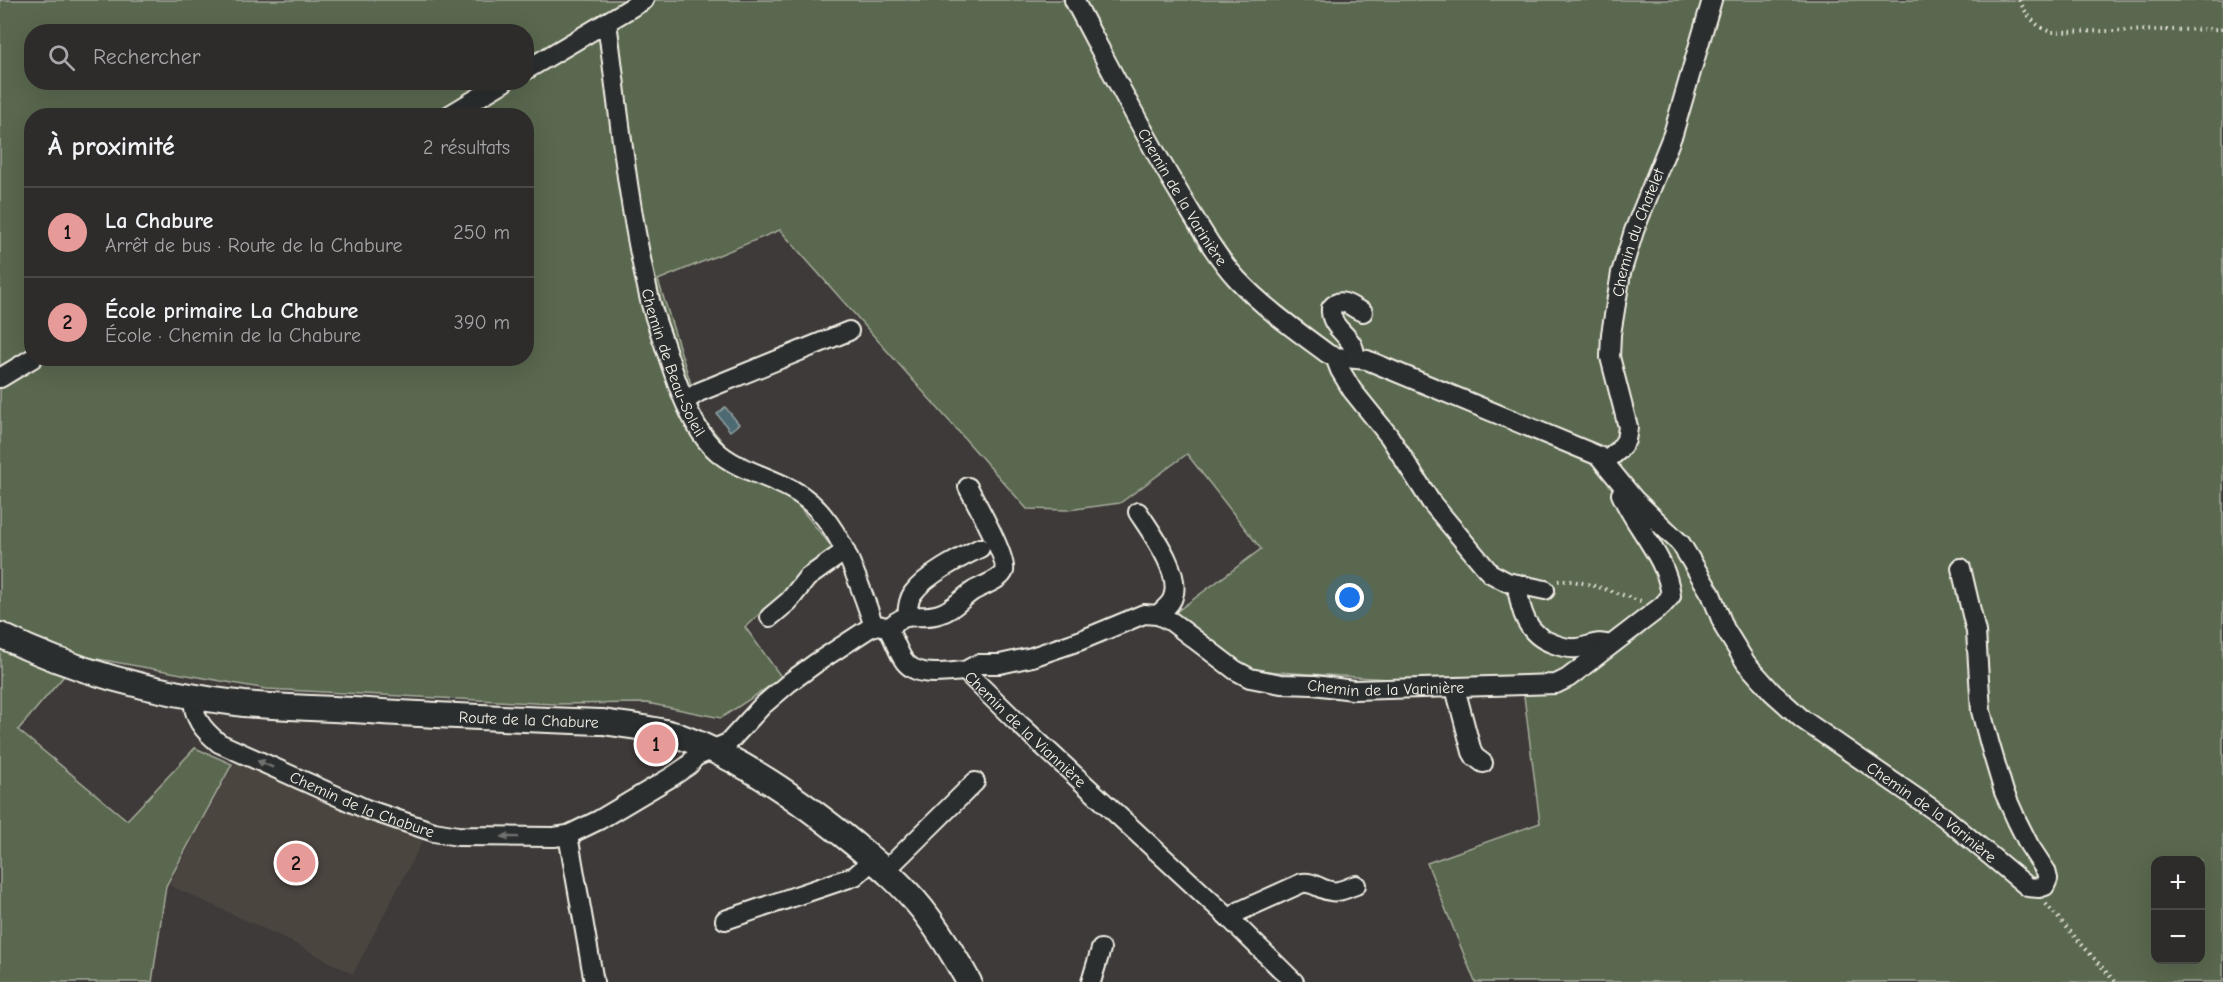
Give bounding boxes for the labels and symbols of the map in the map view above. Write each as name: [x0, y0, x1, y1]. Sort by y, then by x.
street label: Chemin de la Varinière: [1134, 126, 1231, 270]
street label: Chemin du Chatelet: [1609, 166, 1668, 298]
street label: Chemin de Beau-Soleil: [638, 287, 709, 440]
your location: [1335, 583, 1364, 612]
street label: Chemin de la Viannière: [961, 668, 1089, 791]
street label: Chemin de la Varinière: [1307, 677, 1464, 700]
street label: Route de la Chabure: [458, 708, 599, 732]
pin: 1: [636, 722, 676, 766]
street label: Chemin de la Varinière: [1863, 758, 2000, 867]
one-way arrow: [257, 760, 274, 769]
street label: Chemin de la Chabure: [287, 768, 437, 842]
one-way arrow: [501, 832, 520, 841]
pin: 2: [276, 840, 316, 886]

